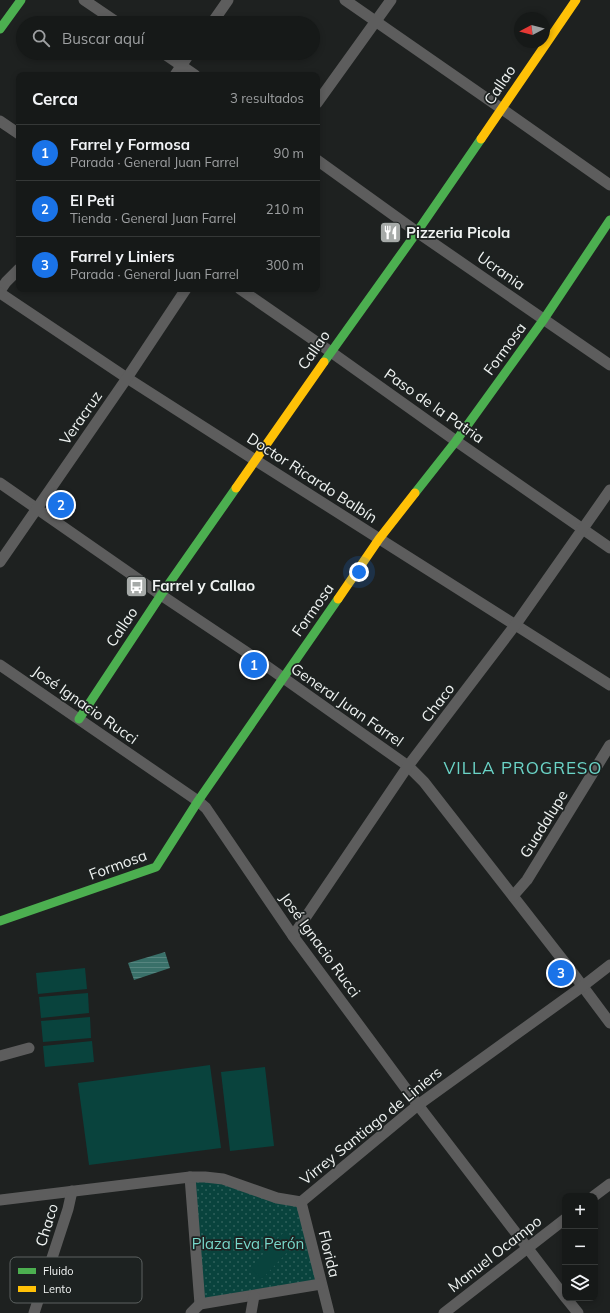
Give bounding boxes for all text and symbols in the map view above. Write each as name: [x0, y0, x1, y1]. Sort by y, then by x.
north arrow: [514, 12, 550, 48]
search box: [16, 16, 320, 60]
icon: search: [30, 27, 52, 49]
text: Buscar aquí: [62, 29, 144, 48]
street label: Callao: [479, 61, 520, 108]
text: Cerca: [32, 88, 78, 109]
text: 3 resultados: [230, 90, 304, 106]
text: Farrel y Formosa: [70, 135, 190, 154]
text: 1: [41, 145, 49, 161]
text: 90 m: [274, 145, 304, 161]
text: Parada · General Juan Farrel: [70, 154, 239, 170]
text: El Peti: [70, 191, 114, 210]
text: 2: [41, 201, 49, 217]
text: 210 m: [266, 201, 304, 217]
text: Tienda · General Juan Farrel: [70, 210, 236, 226]
restaurant icon: Pizzeria Picola: [377, 220, 403, 246]
place label: Pizzeria Picola: [406, 223, 510, 242]
text: Farrel y Liniers: [70, 247, 175, 266]
street label: Ucrania: [474, 247, 529, 294]
text: 3: [41, 257, 49, 273]
text: 300 m: [266, 257, 304, 273]
text: Parada · General Juan Farrel: [70, 266, 239, 282]
street label: Formosa: [479, 319, 530, 379]
street label: Callao: [293, 326, 334, 373]
street label: Paso de la Patria: [381, 364, 488, 447]
street label: Veracruz: [55, 387, 106, 448]
street label: Doctor Ricardo Balbín: [244, 428, 381, 527]
pin: 2: [48, 490, 74, 520]
your location: [349, 562, 369, 582]
bus stop icon: Farrel y Callao: [123, 573, 149, 599]
place label: Farrel y Callao: [152, 576, 255, 595]
street label: Formosa: [288, 580, 338, 640]
street label: Callao: [101, 603, 142, 650]
pin: 1: [241, 650, 267, 680]
street label: General Juan Farrel: [287, 659, 407, 750]
street label: José Ignacio Rucci: [29, 661, 142, 748]
street label: Chaco: [417, 679, 458, 726]
district label: VILLA PROGRESO: [444, 757, 603, 778]
street label: Guadalupe: [515, 786, 572, 861]
street label: Formosa: [86, 845, 149, 884]
street label: José Ignacio Rucci: [276, 889, 365, 1001]
pin: 3: [548, 958, 574, 988]
street label: Virrey Santiago de Liniers: [296, 1062, 446, 1189]
map controls: [562, 1193, 598, 1301]
button: +: [562, 1193, 598, 1229]
street label: Chaco: [31, 1201, 62, 1249]
street label: Manuel Ocampo: [444, 1211, 545, 1296]
street label: Florida: [315, 1228, 344, 1279]
button: −: [562, 1229, 598, 1265]
park label: Plaza Eva Perón: [192, 1234, 304, 1253]
legend: [10, 1257, 142, 1303]
text: Fluido: [43, 1264, 74, 1278]
button: layers: [562, 1265, 598, 1301]
text: Lento: [43, 1282, 71, 1296]

